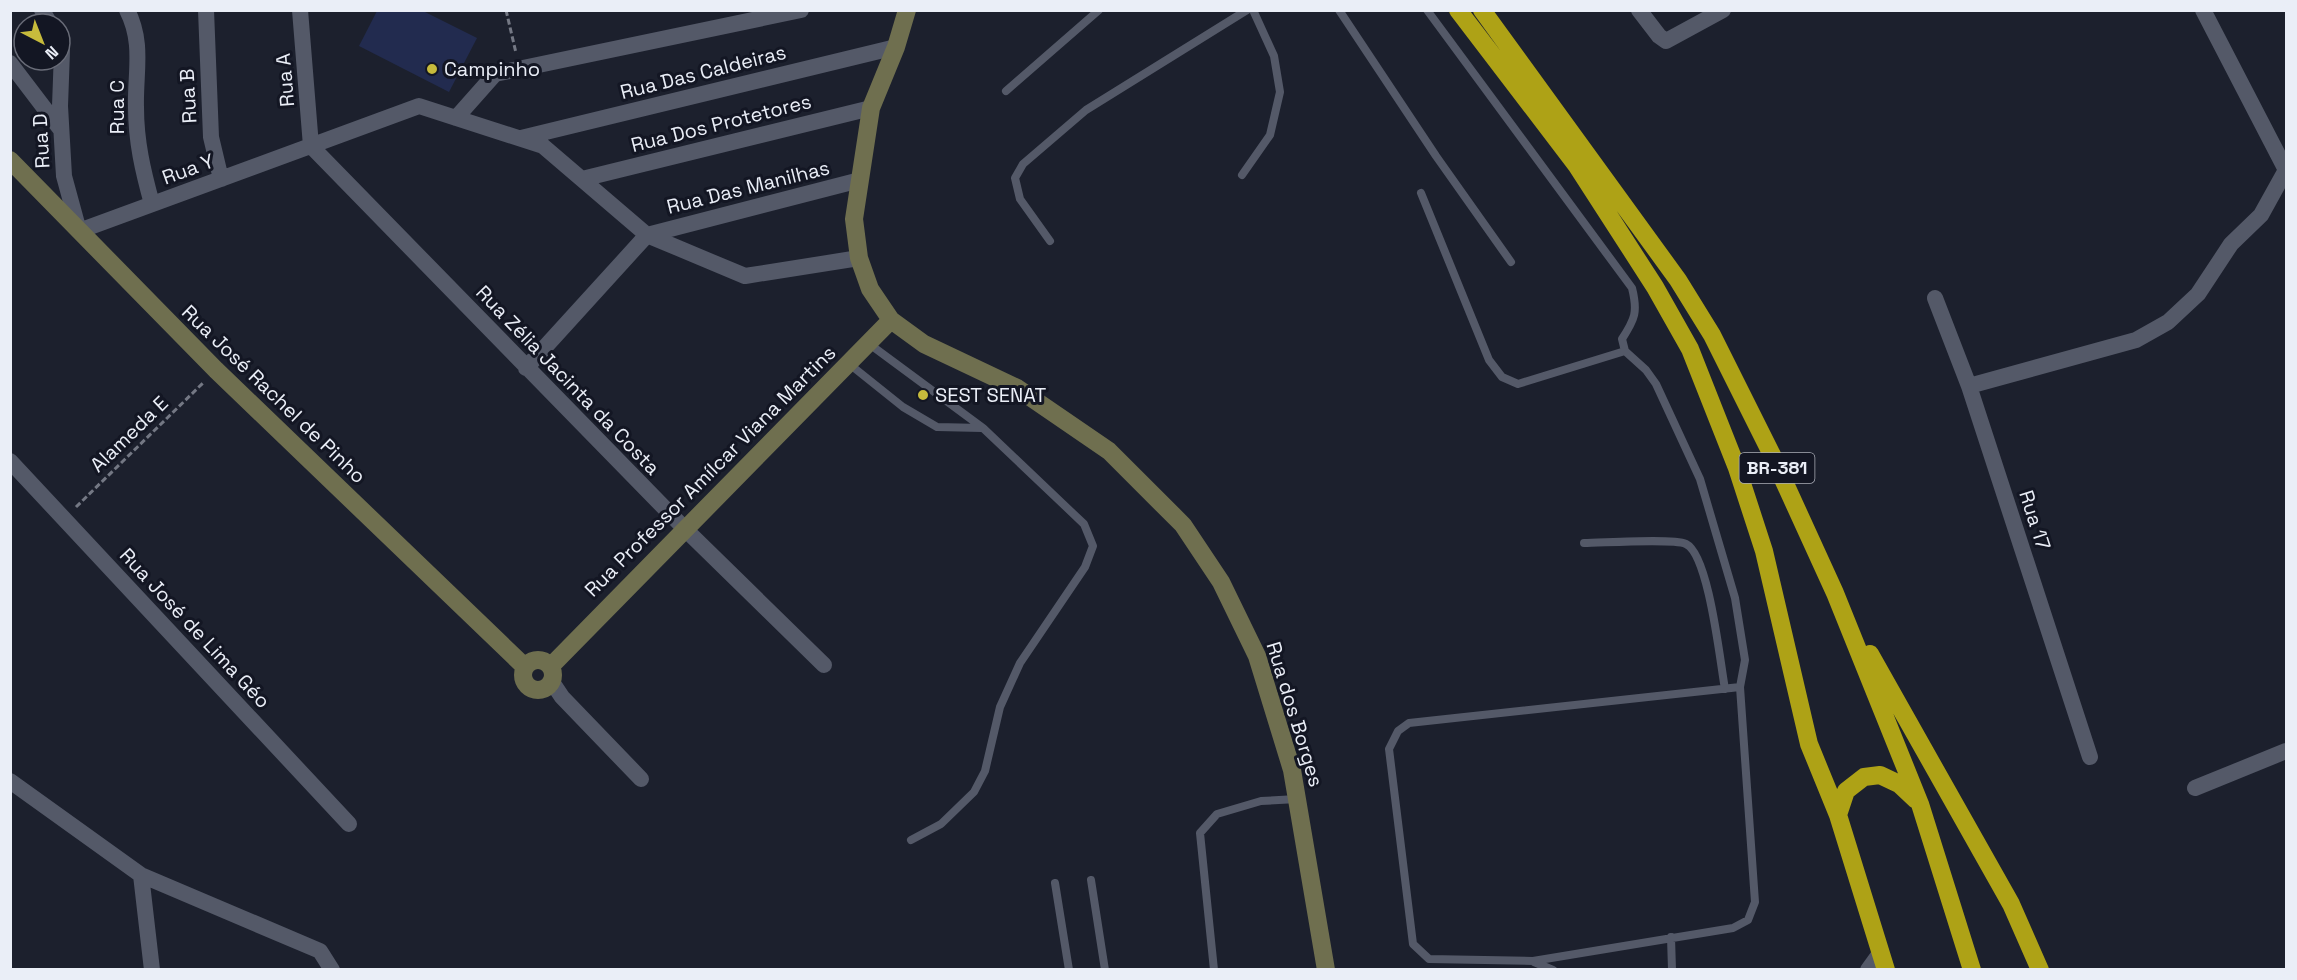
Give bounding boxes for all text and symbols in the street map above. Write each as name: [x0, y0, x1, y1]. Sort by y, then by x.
north arrow: [12, 12, 72, 72]
street label: Rua Das Caldeiras: [617, 39, 789, 105]
text: N: [41, 41, 63, 64]
street label: Rua A: [270, 52, 300, 108]
place label: Campinho: [444, 56, 540, 82]
marker: Campinho: [425, 62, 439, 76]
street label: Rua B: [174, 68, 202, 124]
street label: Rua C: [104, 80, 130, 134]
street label: Rua Dos Protetores: [628, 88, 814, 158]
street label: Rua D: [27, 113, 55, 169]
street label: Rua Y: [158, 148, 218, 190]
street label: Rua Das Manilhas: [664, 154, 832, 220]
street label: Rua Zélia Jacinta da Costa: [470, 280, 666, 480]
street label: Rua José Rachel de Pinho: [176, 299, 372, 489]
street label: Rua Professor Amílcar Viana Martins: [579, 340, 841, 602]
place label: SEST SENAT: [935, 382, 1046, 408]
marker: SEST SENAT: [916, 388, 930, 402]
street label: Alameda E: [84, 390, 174, 478]
road number: BR-381: [1740, 453, 1814, 483]
street label: Rua 17: [2013, 487, 2057, 553]
street label: Rua José de Lima Géo: [114, 542, 276, 714]
street label: Rua dos Borges: [1261, 638, 1329, 790]

